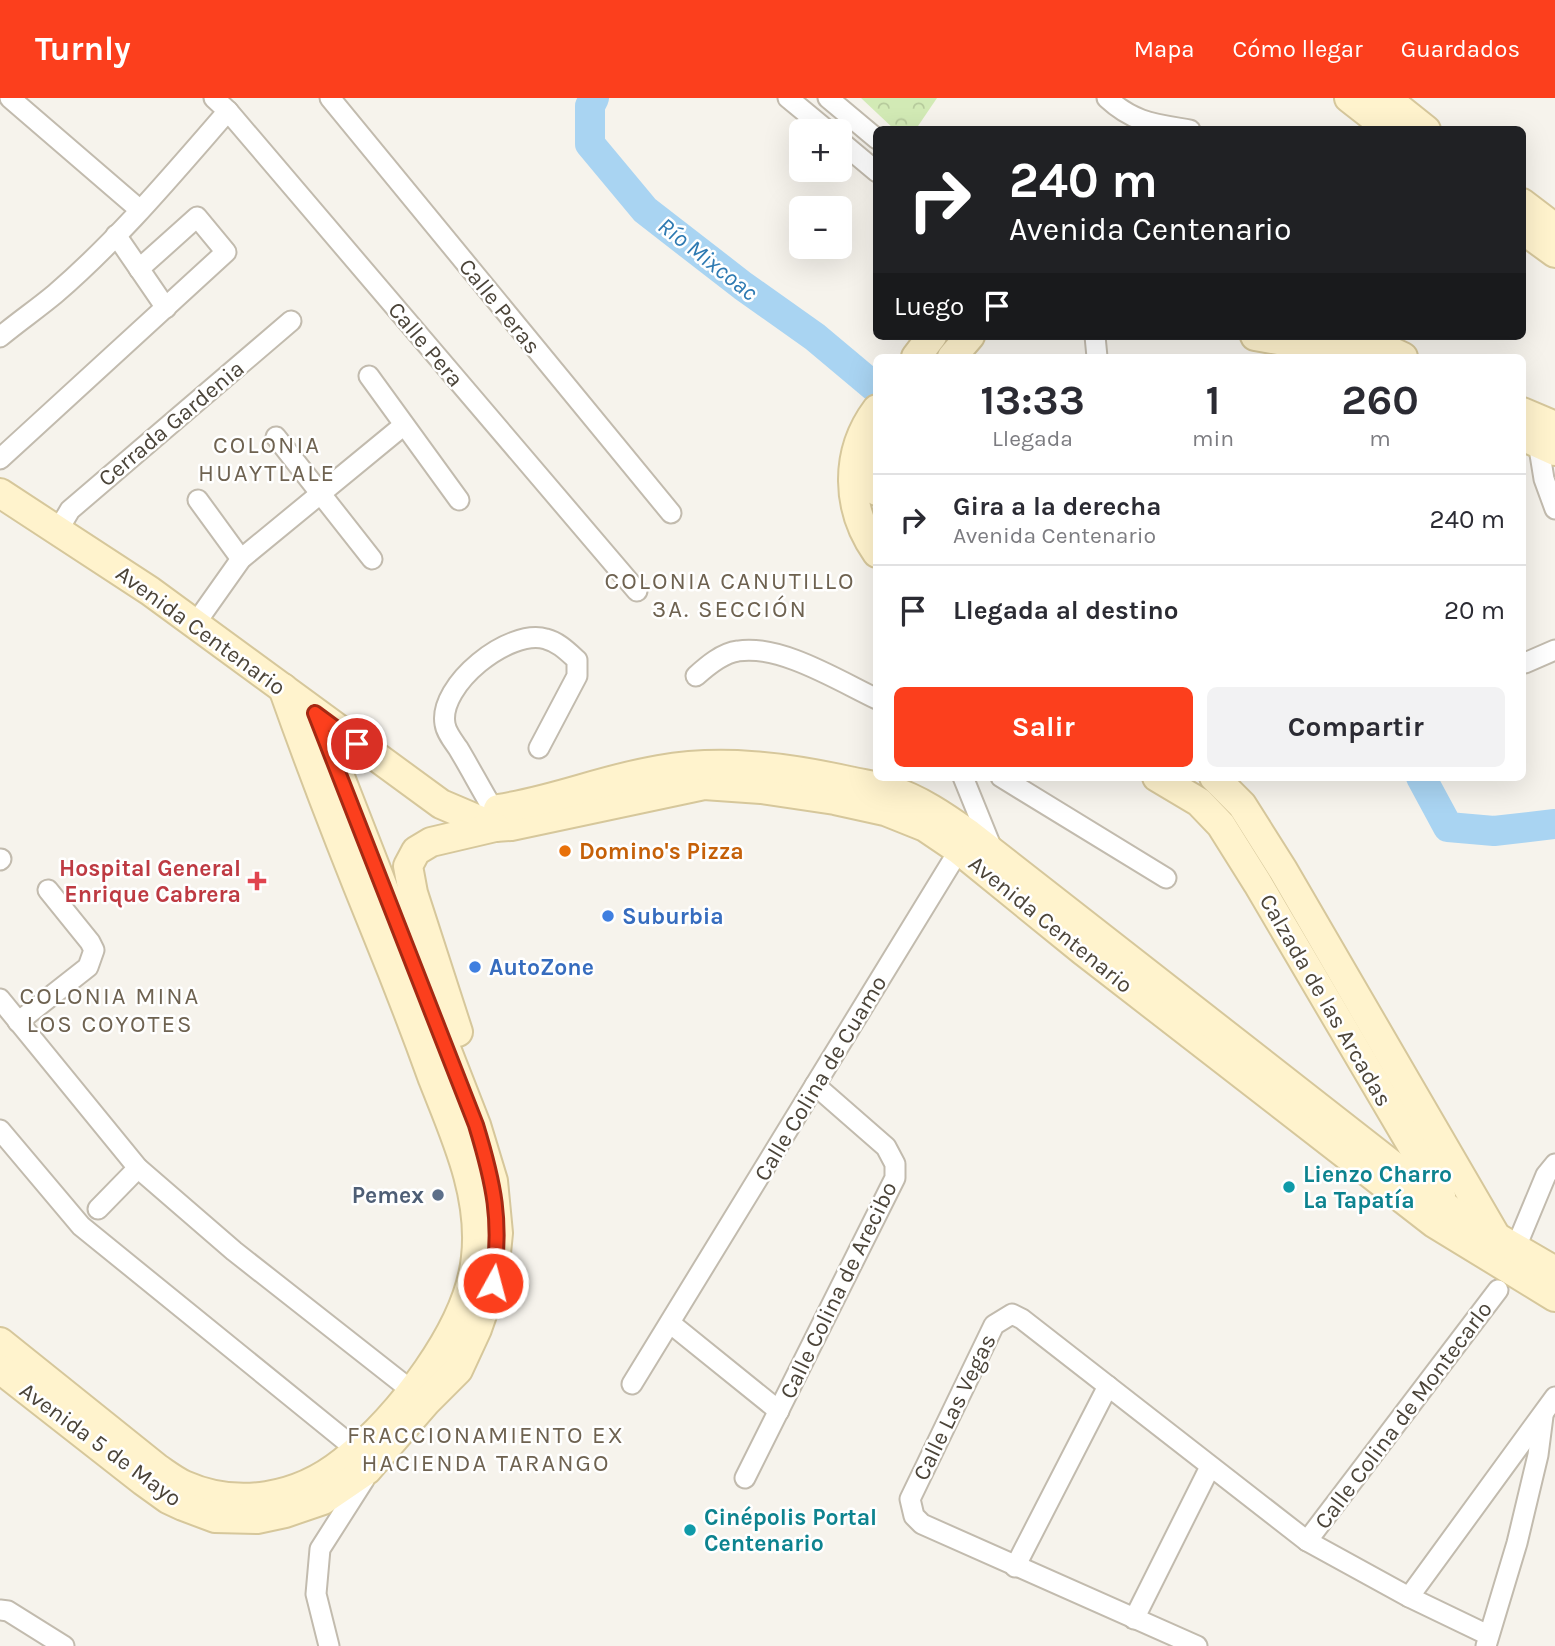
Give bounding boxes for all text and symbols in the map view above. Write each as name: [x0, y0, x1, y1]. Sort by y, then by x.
text: Turnly: [35, 30, 131, 68]
text: Mapa: [1134, 35, 1194, 63]
text: Cómo llegar: [1232, 35, 1363, 63]
text: Guardados: [1401, 35, 1520, 63]
map controls: [789, 119, 852, 259]
button: +: [789, 119, 852, 182]
text: 240 m: [1009, 152, 1158, 209]
icon: right: [894, 154, 985, 245]
button: −: [789, 196, 852, 259]
water label: Río Mixcoac: [653, 211, 763, 307]
text: Avenida Centenario: [1009, 211, 1292, 248]
street label: Calle Peras: [453, 253, 546, 359]
icon: arrive: [978, 287, 1016, 325]
text: Luego: [894, 291, 964, 322]
street label: Calle Pera: [382, 296, 469, 392]
street label: Cerrada Gardenia: [93, 355, 250, 492]
text: 13:33: [980, 375, 1085, 425]
text: 1: [1206, 375, 1221, 425]
text: 260: [1341, 375, 1419, 425]
text: Llegada: [992, 425, 1073, 452]
text: min: [1192, 425, 1234, 452]
text: m: [1369, 425, 1391, 452]
district label: COLONIA HUAYTLALE: [198, 431, 336, 487]
text: Gira a la derecha: [953, 491, 1162, 522]
icon: right: [894, 501, 932, 539]
text: 240 m: [1429, 504, 1505, 535]
text: Avenida Centenario: [953, 522, 1156, 549]
street label: Avenida Centenario: [111, 560, 291, 701]
district label: COLONIA CANUTILLO 3A. SECCIÓN: [605, 567, 855, 623]
icon: arrive: [894, 592, 932, 630]
text: Llegada al destino: [953, 595, 1179, 626]
text: 20 m: [1444, 595, 1505, 626]
button: Salir: [894, 687, 1193, 767]
button: Compartir: [1207, 687, 1505, 767]
pin: [327, 714, 387, 774]
icon: arrive: [338, 725, 376, 763]
place label: Domino's Pizza: [579, 838, 744, 865]
marker: Domino's Pizza: [557, 843, 573, 859]
street label: Avenida Centenario: [963, 850, 1138, 999]
place label: Hospital General Enrique Cabrera: [59, 855, 241, 908]
marker: Hospital General Enrique Cabrera: [247, 871, 267, 891]
street label: Calzada de las Arcadas: [1254, 889, 1397, 1111]
place label: Suburbia: [622, 903, 724, 930]
marker: Suburbia: [600, 908, 616, 924]
place label: AutoZone: [489, 954, 594, 981]
marker: AutoZone: [467, 959, 483, 975]
street label: Calle Colina de Cuamo: [748, 971, 892, 1186]
district label: COLONIA MINA LOS COYOTES: [20, 982, 200, 1038]
place label: Lienzo Charro La Tapatía: [1303, 1161, 1452, 1214]
street label: Calle Colina de Arecibo: [774, 1177, 903, 1403]
marker: Lienzo Charro La Tapatía: [1281, 1179, 1297, 1195]
place label: Pemex: [352, 1182, 424, 1209]
marker: Pemex: [430, 1187, 446, 1203]
position arrow: [456, 1246, 530, 1320]
street label: Calle Colina de Montecarlo: [1309, 1296, 1498, 1534]
street label: Calle Las Vegas: [907, 1330, 1002, 1485]
street label: Avenida 5 de Mayo: [15, 1377, 187, 1512]
district label: FRACCIONAMIENTO EX HACIENDA TARANGO: [347, 1421, 625, 1477]
place label: Cinépolis Portal Centenario: [704, 1504, 877, 1557]
marker: Cinépolis Portal Centenario: [682, 1522, 698, 1538]

